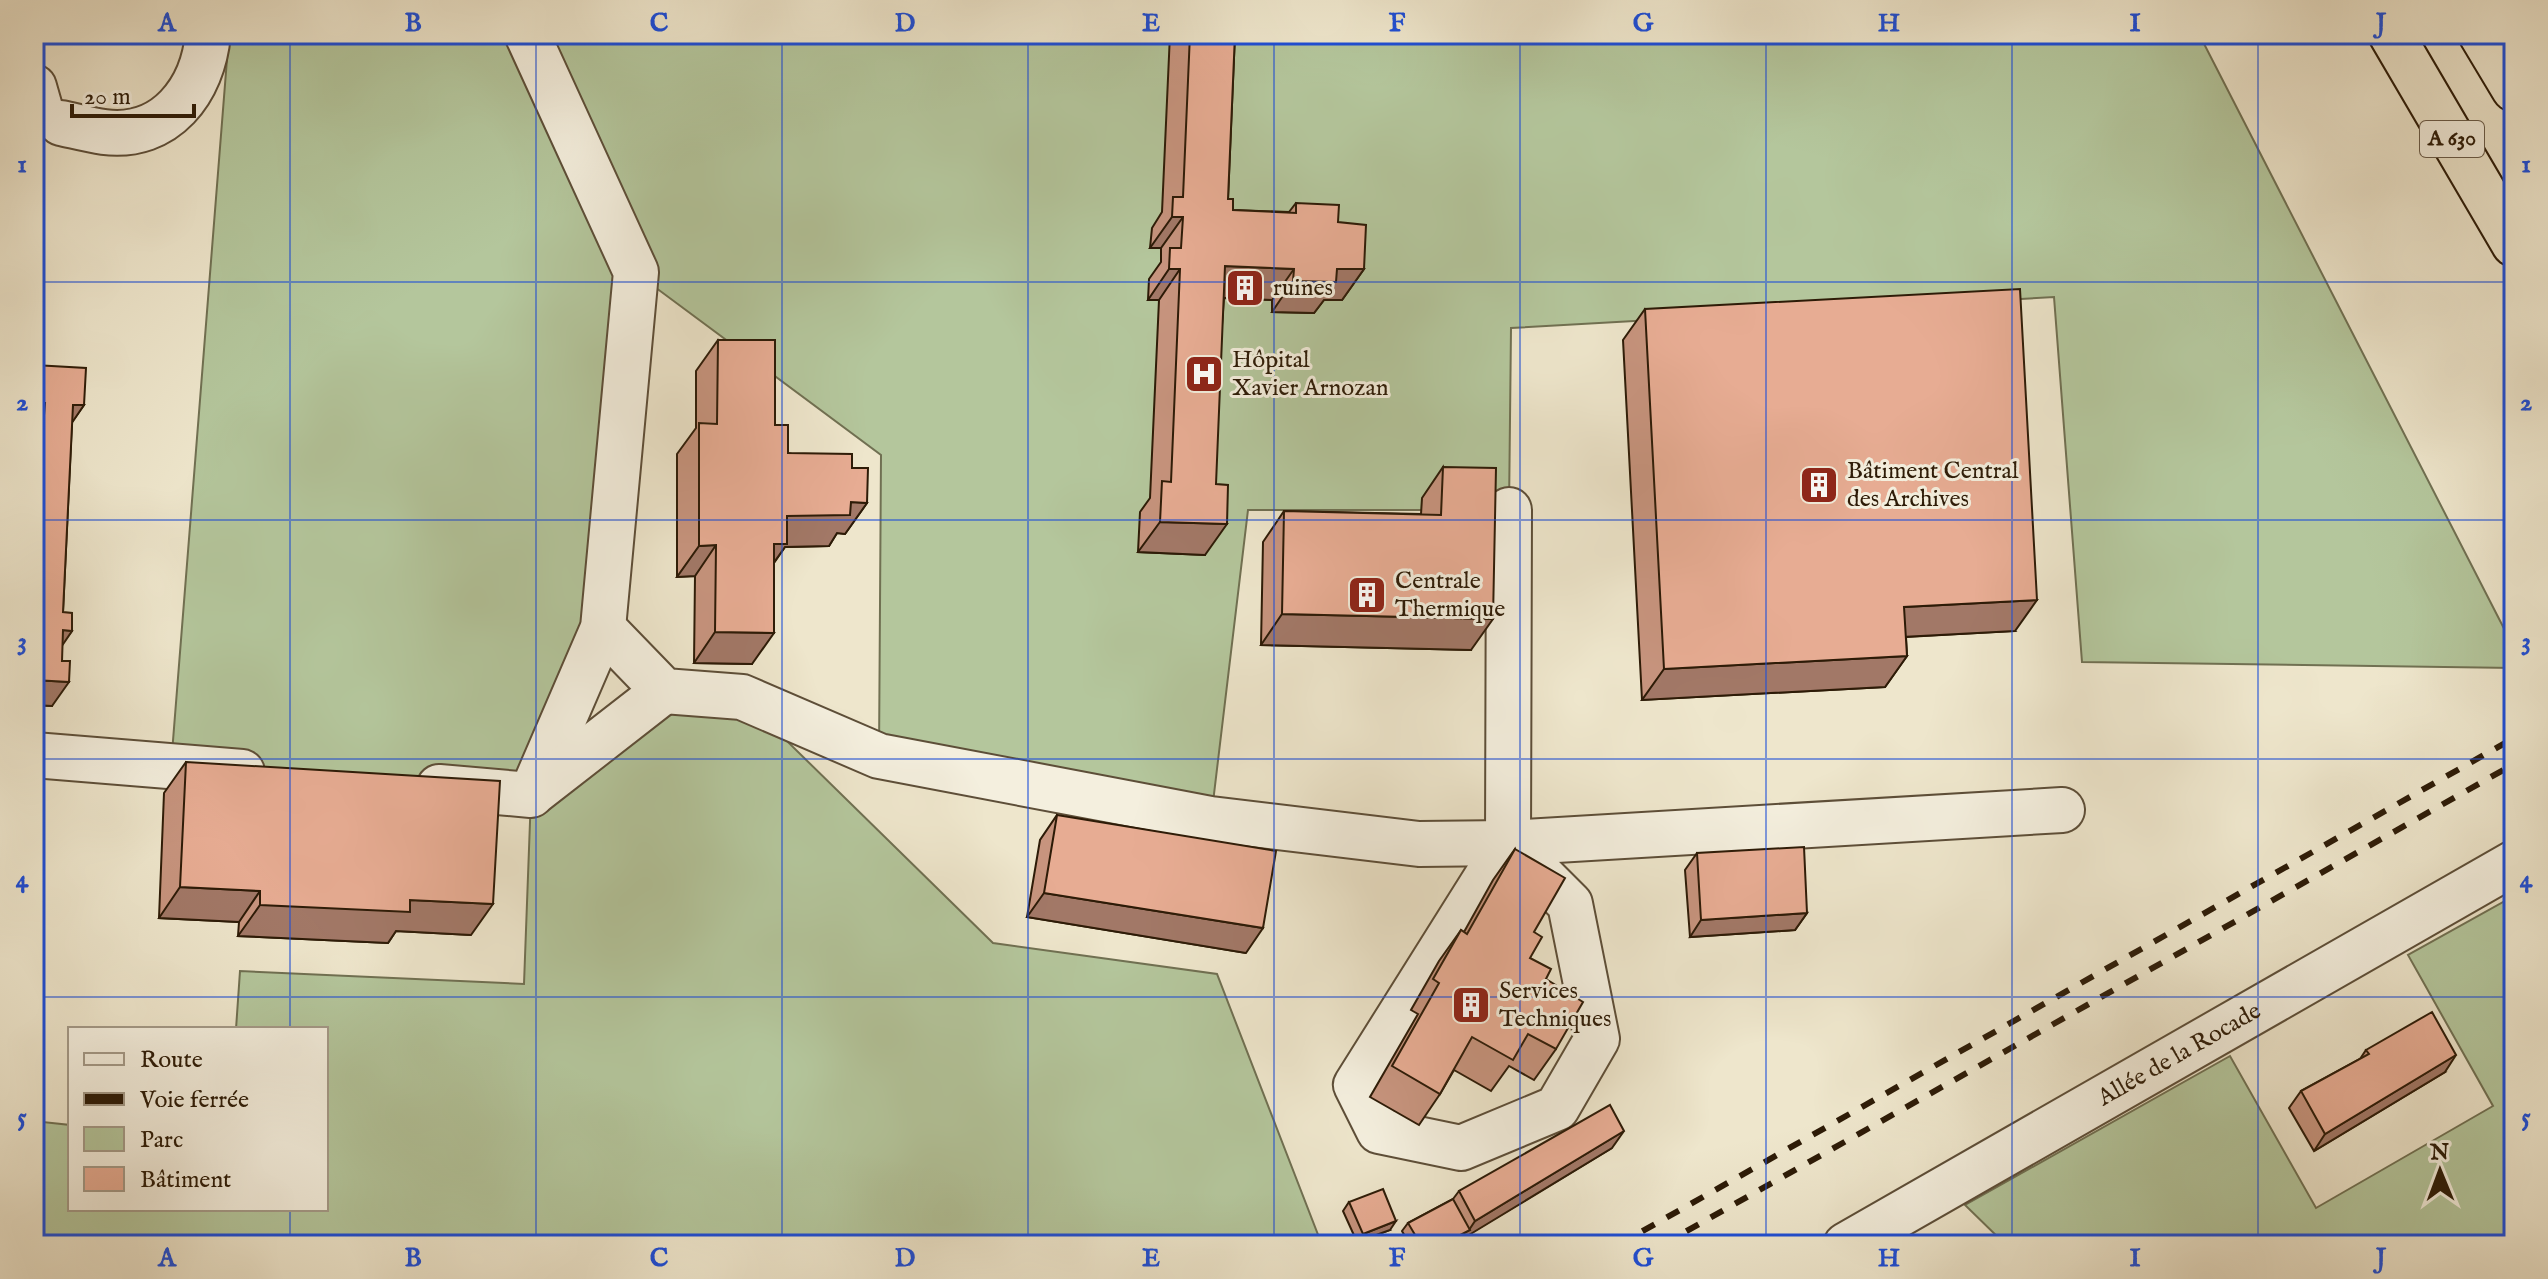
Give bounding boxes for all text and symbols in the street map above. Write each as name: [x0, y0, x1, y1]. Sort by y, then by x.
text: A: [157, 7, 177, 40]
text: B: [404, 7, 422, 40]
text: C: [650, 7, 669, 40]
text: D: [895, 7, 916, 40]
text: E: [1142, 7, 1160, 40]
text: F: [1389, 7, 1406, 40]
text: G: [1633, 7, 1654, 40]
text: H: [1878, 7, 1900, 40]
text: I: [2129, 7, 2141, 40]
text: J: [2373, 7, 2387, 40]
scale bar: [72, 68, 194, 118]
text: 20 m: [84, 82, 131, 113]
road number: A 630: [2420, 121, 2484, 157]
text: 1: [17, 148, 27, 181]
text: 1: [2521, 148, 2531, 181]
building icon: ruines: [1224, 267, 1266, 309]
place label: ruines: [1273, 273, 1333, 304]
place label: Hôpital Xavier Arnozan: [1232, 345, 1389, 404]
hospital icon: Hôpital Xavier Arnozan: [1183, 353, 1225, 395]
text: 2: [16, 386, 28, 419]
text: 2: [2520, 386, 2532, 419]
place label: Bâtiment Central des Archives: [1847, 456, 2019, 515]
building icon: Bâtiment Central des Archives: [1798, 464, 1840, 506]
place label: Centrale Thermique: [1395, 566, 1505, 625]
building icon: Centrale Thermique: [1346, 574, 1388, 616]
text: 3: [17, 625, 27, 658]
text: 3: [2521, 625, 2531, 658]
text: 4: [16, 863, 30, 896]
text: 4: [2520, 863, 2534, 896]
place label: Services Techniques: [1499, 976, 1611, 1035]
building icon: Services Techniques: [1450, 984, 1492, 1026]
street label: Allée de la Rocade: [2091, 995, 2267, 1114]
legend: [68, 1027, 328, 1211]
text: Route: [140, 1045, 203, 1076]
text: Voie ferrée: [139, 1085, 249, 1116]
text: 5: [17, 1101, 27, 1134]
text: 5: [2521, 1101, 2531, 1134]
text: Parc: [140, 1125, 183, 1156]
north arrow: [2400, 1131, 2480, 1211]
text: N: [2429, 1139, 2449, 1167]
text: Bâtiment: [140, 1165, 231, 1196]
text: A: [157, 1242, 177, 1275]
text: B: [404, 1242, 422, 1275]
text: C: [650, 1242, 669, 1275]
text: D: [895, 1242, 916, 1275]
text: E: [1142, 1242, 1160, 1275]
text: F: [1389, 1242, 1406, 1275]
text: G: [1633, 1242, 1654, 1275]
text: H: [1878, 1242, 1900, 1275]
text: I: [2129, 1242, 2141, 1275]
text: J: [2373, 1242, 2387, 1275]

